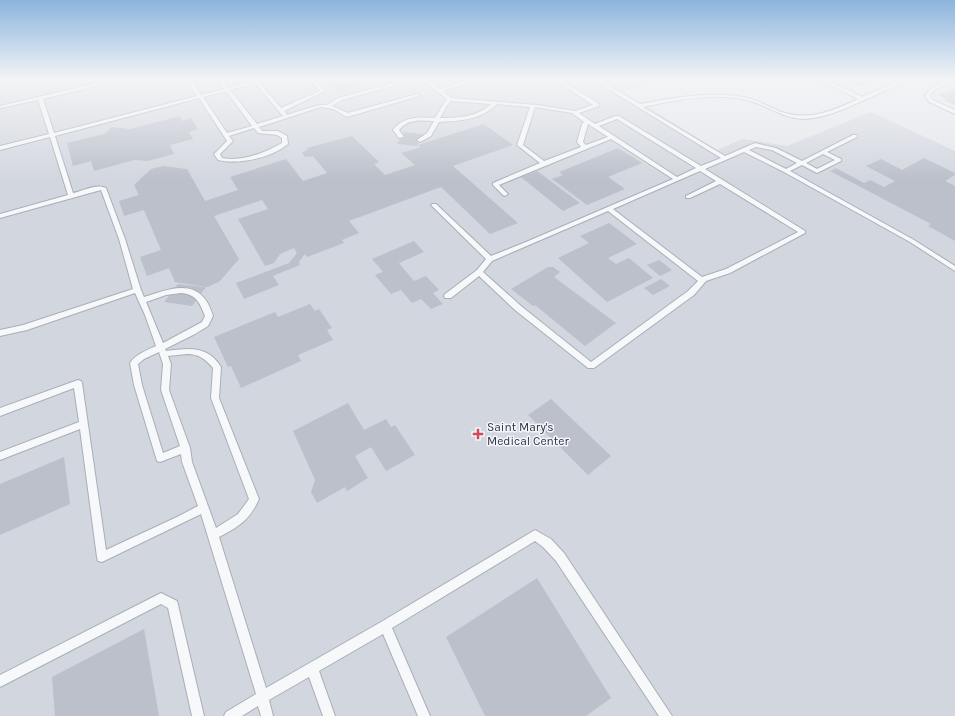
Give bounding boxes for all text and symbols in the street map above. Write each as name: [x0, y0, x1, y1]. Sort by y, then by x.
place label: Saint Mary's Medical Center: [487, 420, 569, 448]
marker: Saint Mary's Medical Center: [472, 428, 484, 440]

